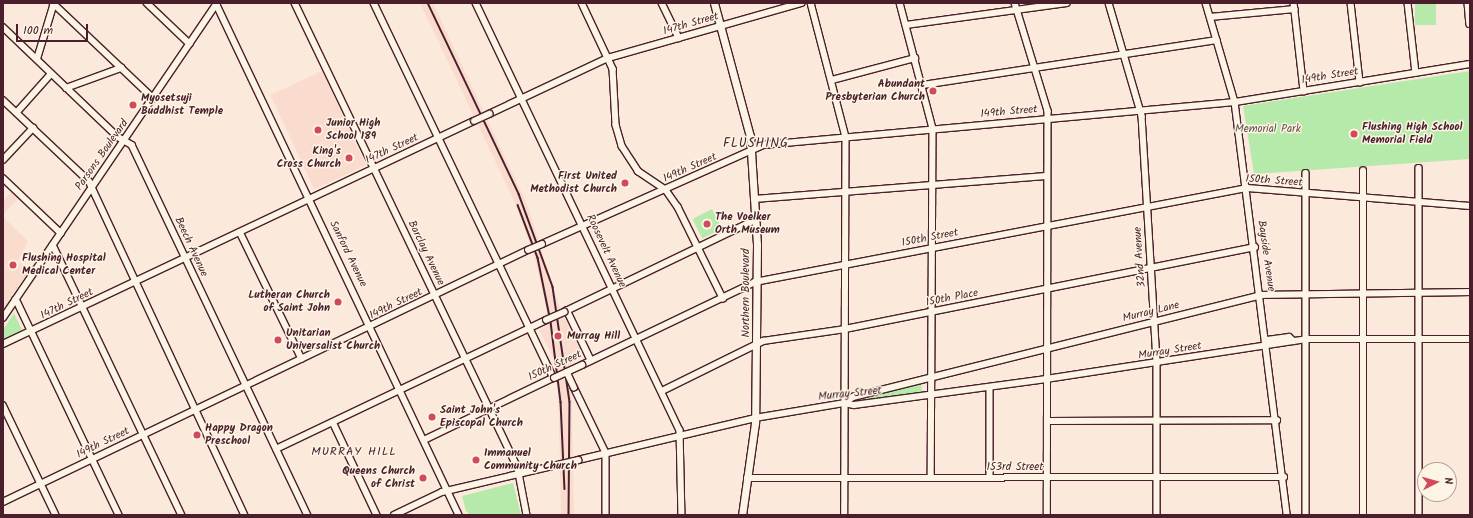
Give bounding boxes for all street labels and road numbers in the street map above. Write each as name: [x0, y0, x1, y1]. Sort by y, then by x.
street label: 147th Street: [662, 10, 720, 38]
street label: 149th Street: [1301, 65, 1359, 87]
street label: 149th Street: [980, 103, 1038, 121]
street label: Parsons Boulevard: [73, 117, 131, 193]
street label: 147th Street: [363, 131, 421, 167]
street label: 149th Street: [661, 150, 719, 186]
street label: 150th Street: [1245, 172, 1303, 190]
street label: Roosevelt Avenue: [583, 212, 629, 290]
street label: Beech Avenue: [171, 215, 211, 279]
street label: Barclay Avenue: [405, 218, 447, 288]
street label: Sanford Avenue: [326, 219, 370, 289]
street label: Bayside Avenue: [1254, 219, 1278, 293]
street label: 150th Street: [901, 226, 959, 250]
street label: 32nd Avenue: [1131, 226, 1149, 288]
street label: Northern Boulevard: [739, 249, 753, 337]
street label: 149th Street: [367, 285, 425, 323]
street label: 147th Street: [38, 286, 96, 322]
street label: 150th Place: [925, 286, 979, 310]
street label: Murray Lane: [1121, 299, 1181, 325]
street label: Murray Street: [1137, 339, 1203, 363]
street label: 150th Street: [526, 348, 584, 384]
street label: Murray Street: [818, 384, 882, 404]
street label: 149th Street: [74, 424, 132, 462]
street label: 153rd Street: [986, 460, 1044, 474]

